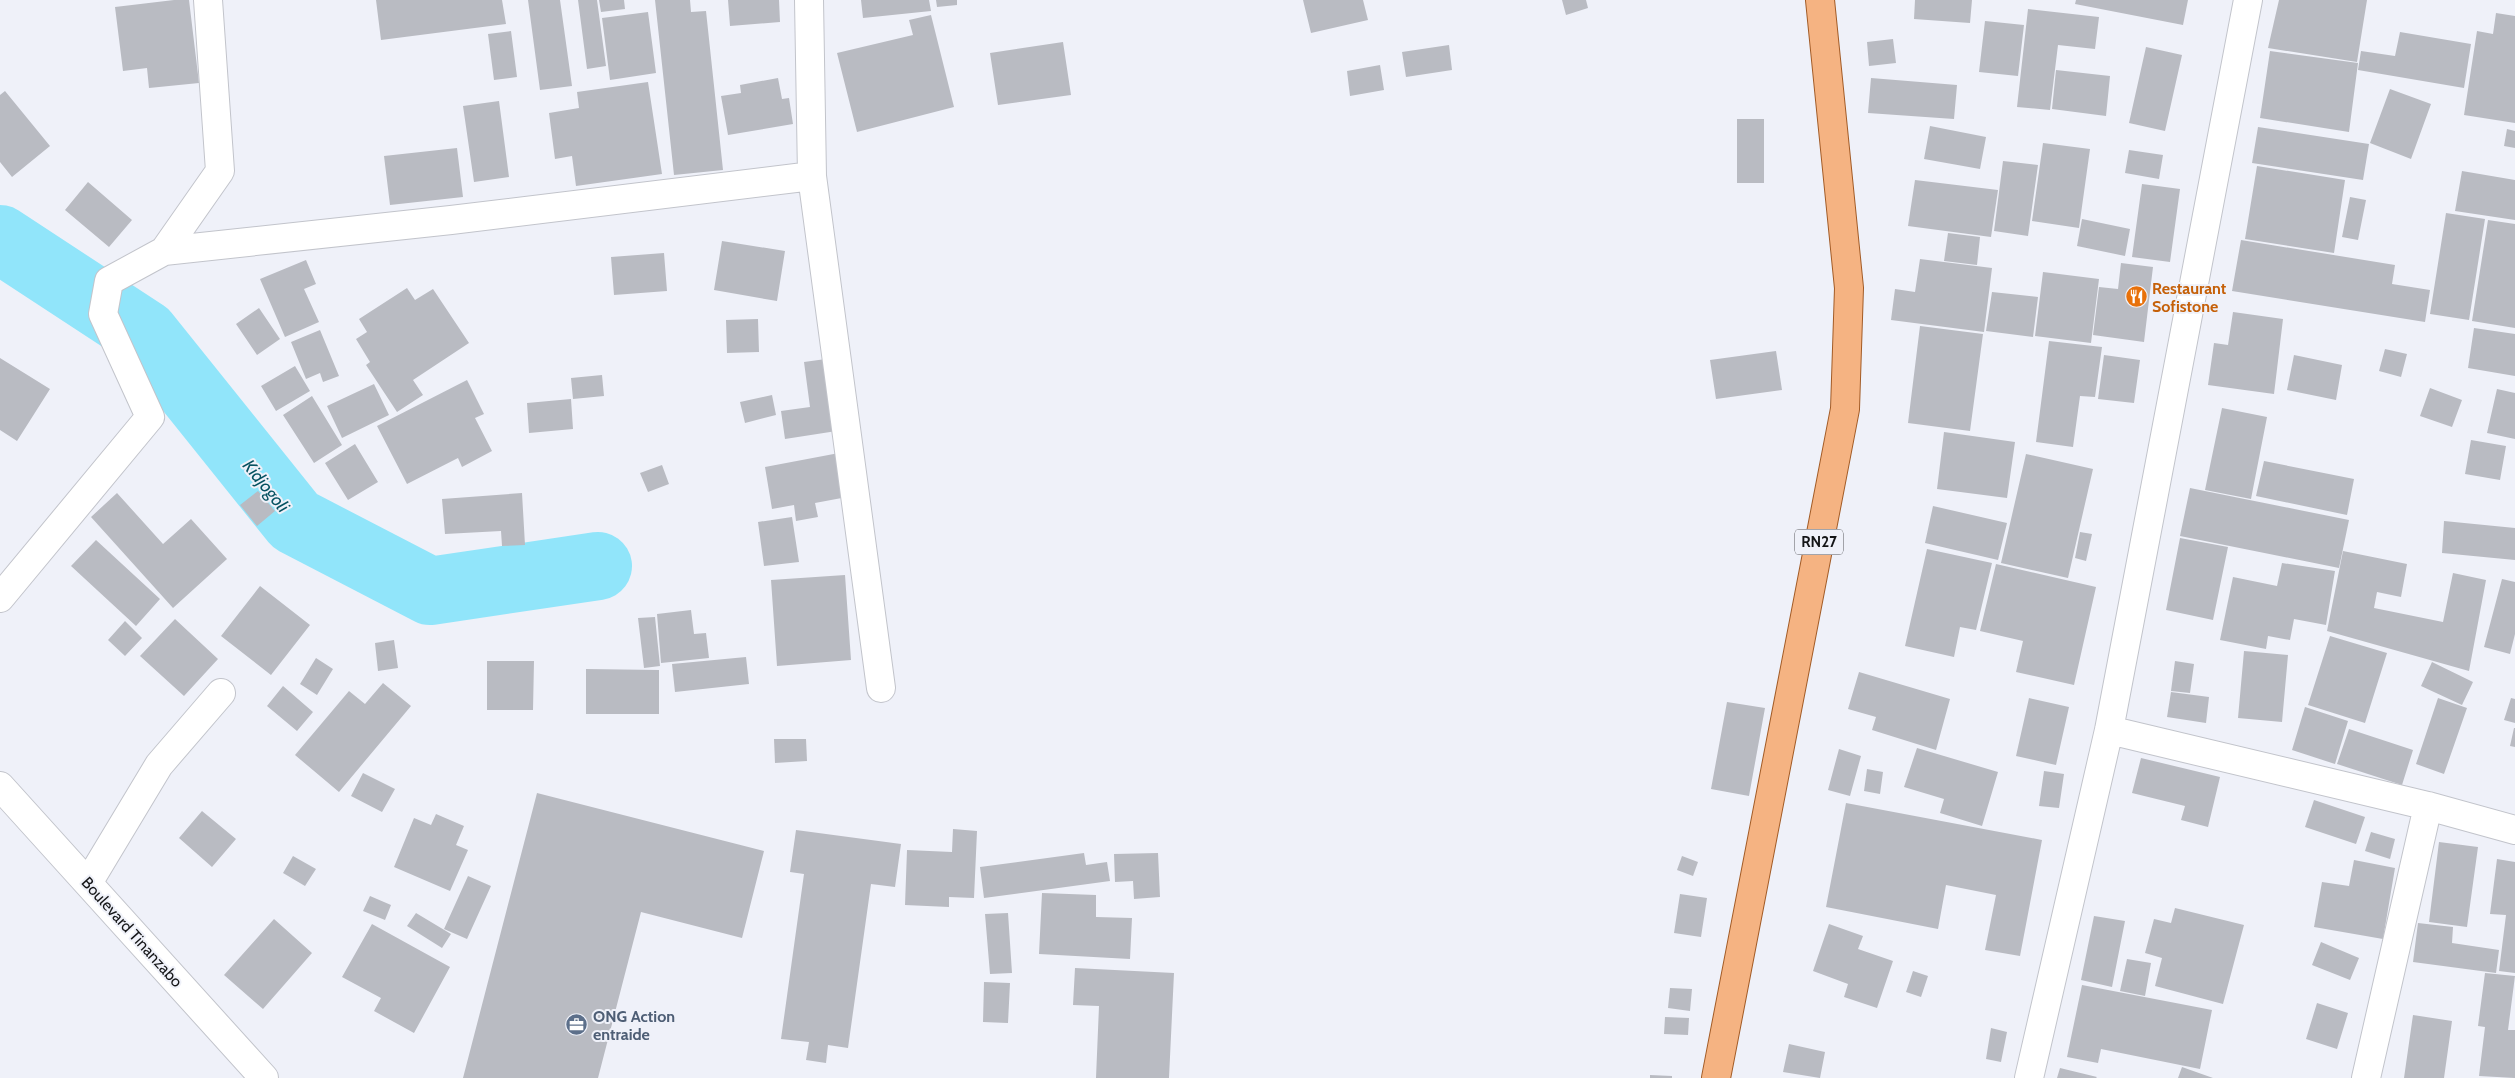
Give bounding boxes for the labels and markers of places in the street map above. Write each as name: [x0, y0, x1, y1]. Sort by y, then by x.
place label: Restaurant Sofistone: [2152, 279, 2227, 316]
restaurant icon: Restaurant Sofistone: [2124, 285, 2148, 309]
place label: ONG Action entraide: [593, 1007, 675, 1044]
office icon: ONG Action entraide: [565, 1013, 589, 1037]

